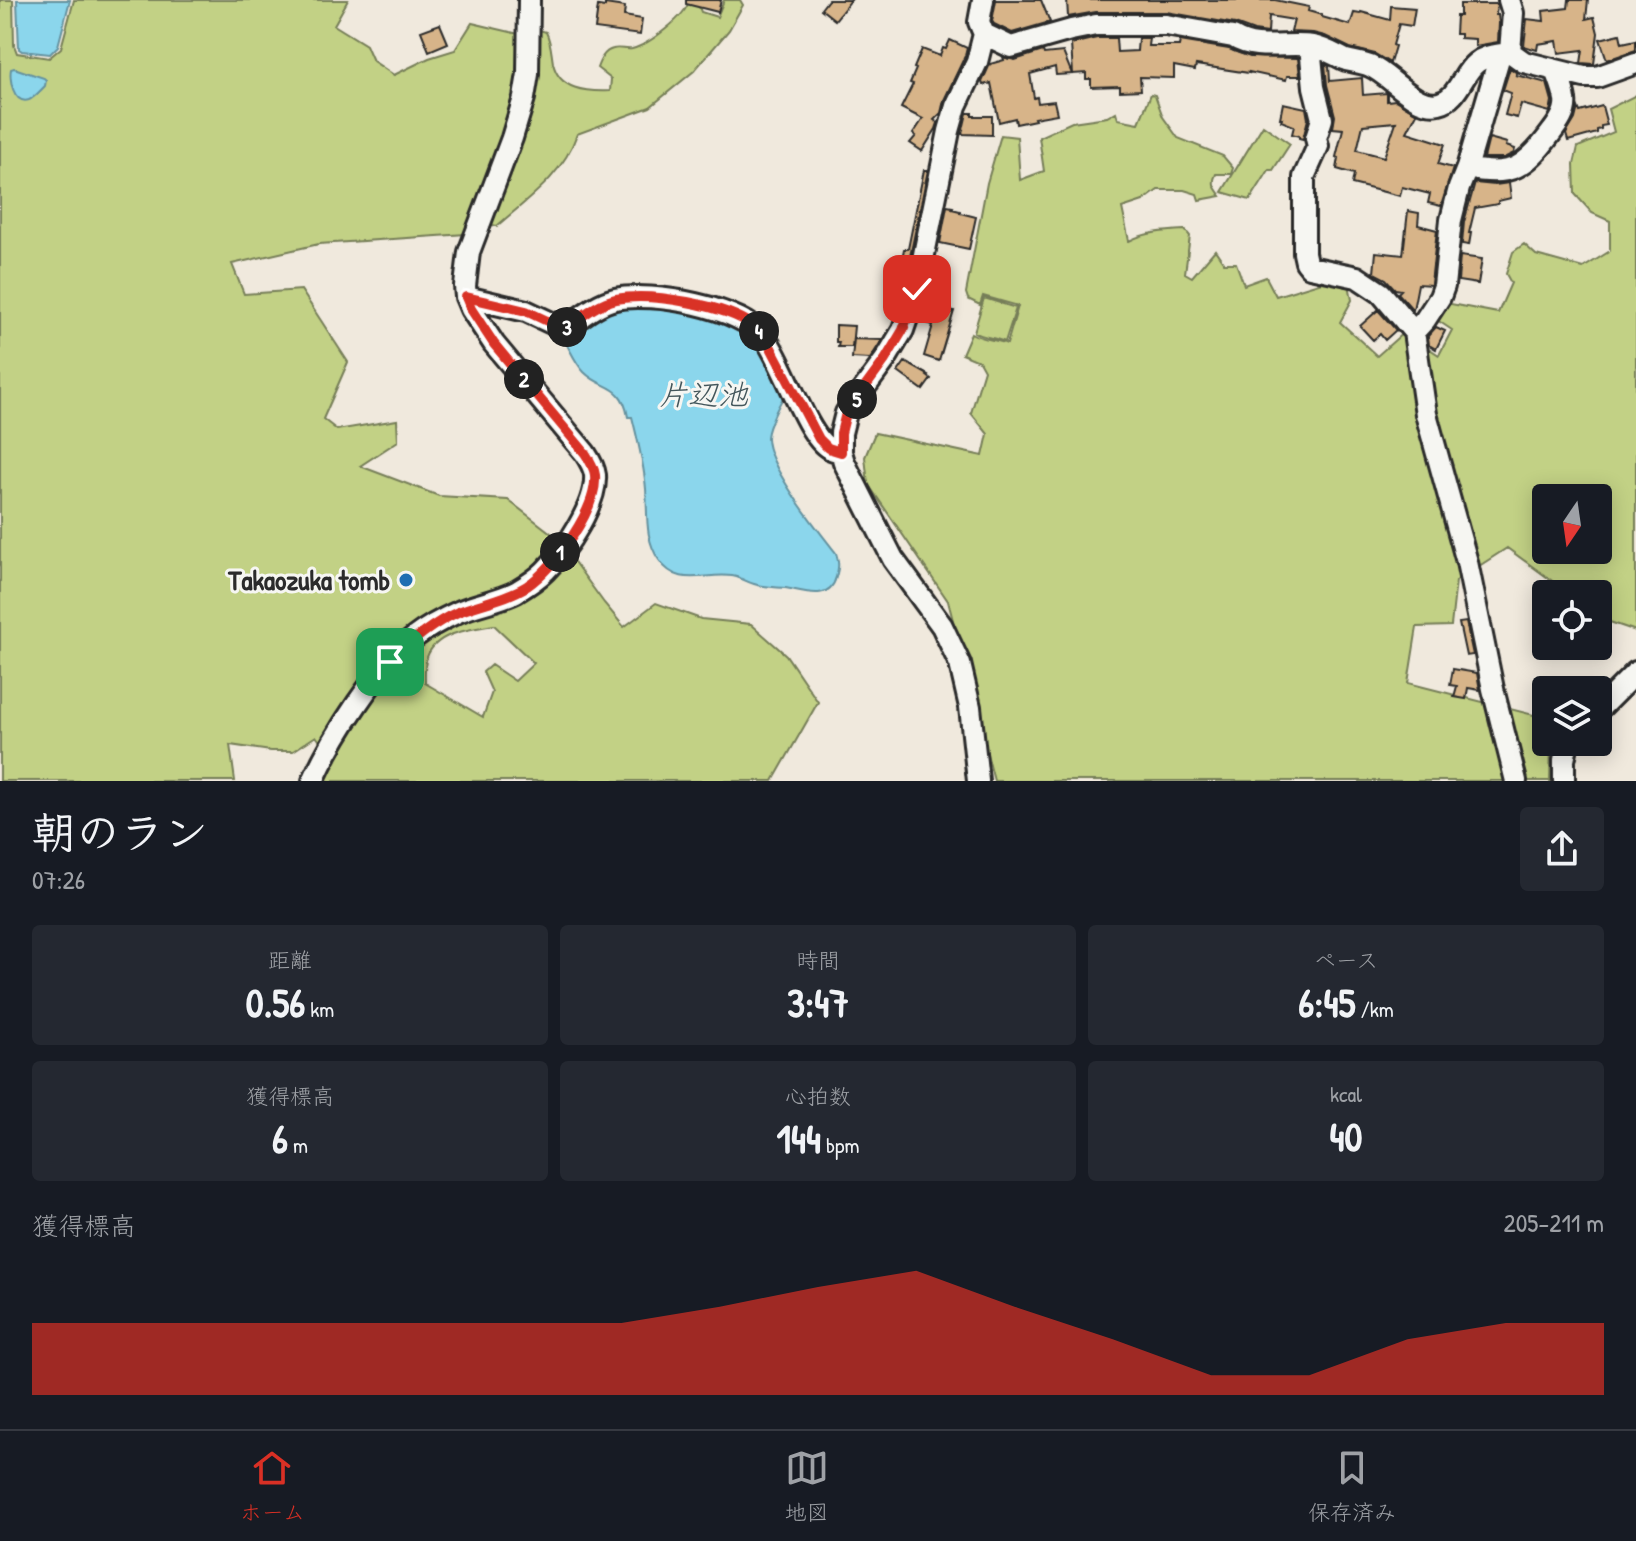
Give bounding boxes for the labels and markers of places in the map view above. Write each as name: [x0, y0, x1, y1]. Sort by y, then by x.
pin: [883, 255, 951, 323]
pin: 3: [547, 307, 587, 347]
pin: 4: [739, 311, 779, 351]
pin: 2: [504, 359, 544, 399]
pin: 5: [837, 379, 877, 419]
pin: 1: [540, 532, 580, 572]
place label: Takaozuka tomb: [227, 561, 390, 599]
marker: Takaozuka tomb: [397, 571, 415, 589]
pin: [356, 628, 424, 696]

